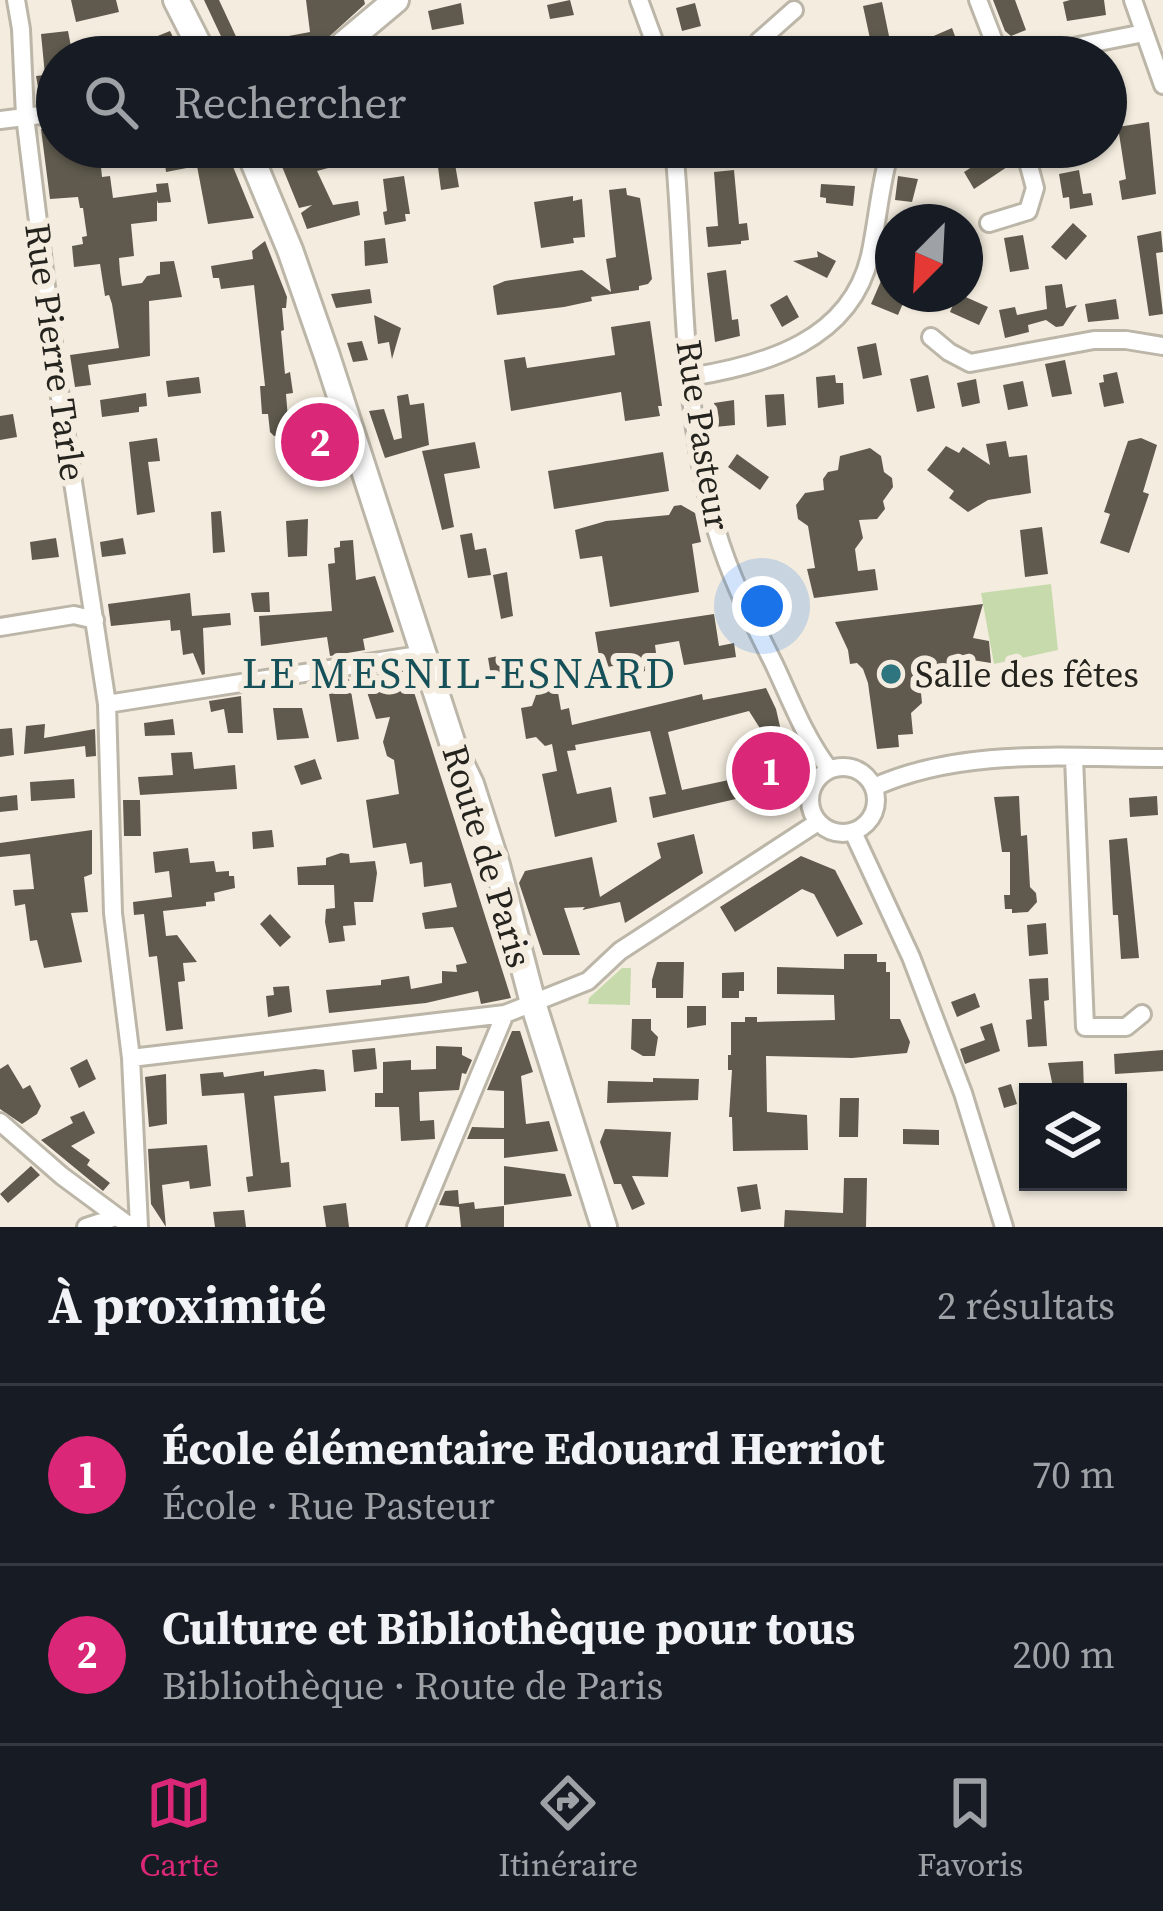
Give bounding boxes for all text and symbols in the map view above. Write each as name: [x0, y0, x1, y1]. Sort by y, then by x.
search box: [36, 36, 1127, 168]
icon: search: [78, 69, 144, 135]
text: Rechercher: [174, 71, 406, 133]
north arrow: [875, 204, 983, 312]
street label: Rue Pierre Tarle: [13, 220, 98, 484]
street label: Rue Pasteur: [664, 336, 743, 534]
pin: 2: [281, 397, 359, 487]
your location: [732, 576, 792, 636]
district label: LE MESNIL-ESNARD: [242, 644, 678, 702]
place label: Salle des fêtes: [915, 650, 1139, 699]
marker: Salle des fêtes: [878, 661, 904, 687]
pin: 1: [732, 726, 810, 816]
street label: Route de Paris: [430, 739, 545, 973]
map controls: [1019, 1083, 1127, 1191]
button: layers: [1019, 1083, 1127, 1191]
text: À proximité: [48, 1270, 326, 1340]
text: 2 résultats: [937, 1279, 1115, 1332]
text: École élémentaire Edouard Herriot: [162, 1417, 884, 1479]
text: 1: [76, 1448, 98, 1501]
text: 70 m: [1032, 1448, 1115, 1501]
text: École · Rue Pasteur: [162, 1479, 495, 1532]
text: Culture et Bibliothèque pour tous: [162, 1597, 855, 1659]
text: 2: [76, 1628, 98, 1681]
text: 200 m: [1012, 1628, 1115, 1681]
text: Bibliothèque · Route de Paris: [162, 1659, 664, 1712]
tab: Carte: [140, 1770, 219, 1887]
tab: Itinéraire: [498, 1770, 638, 1887]
tab: Favoris: [917, 1770, 1023, 1887]

